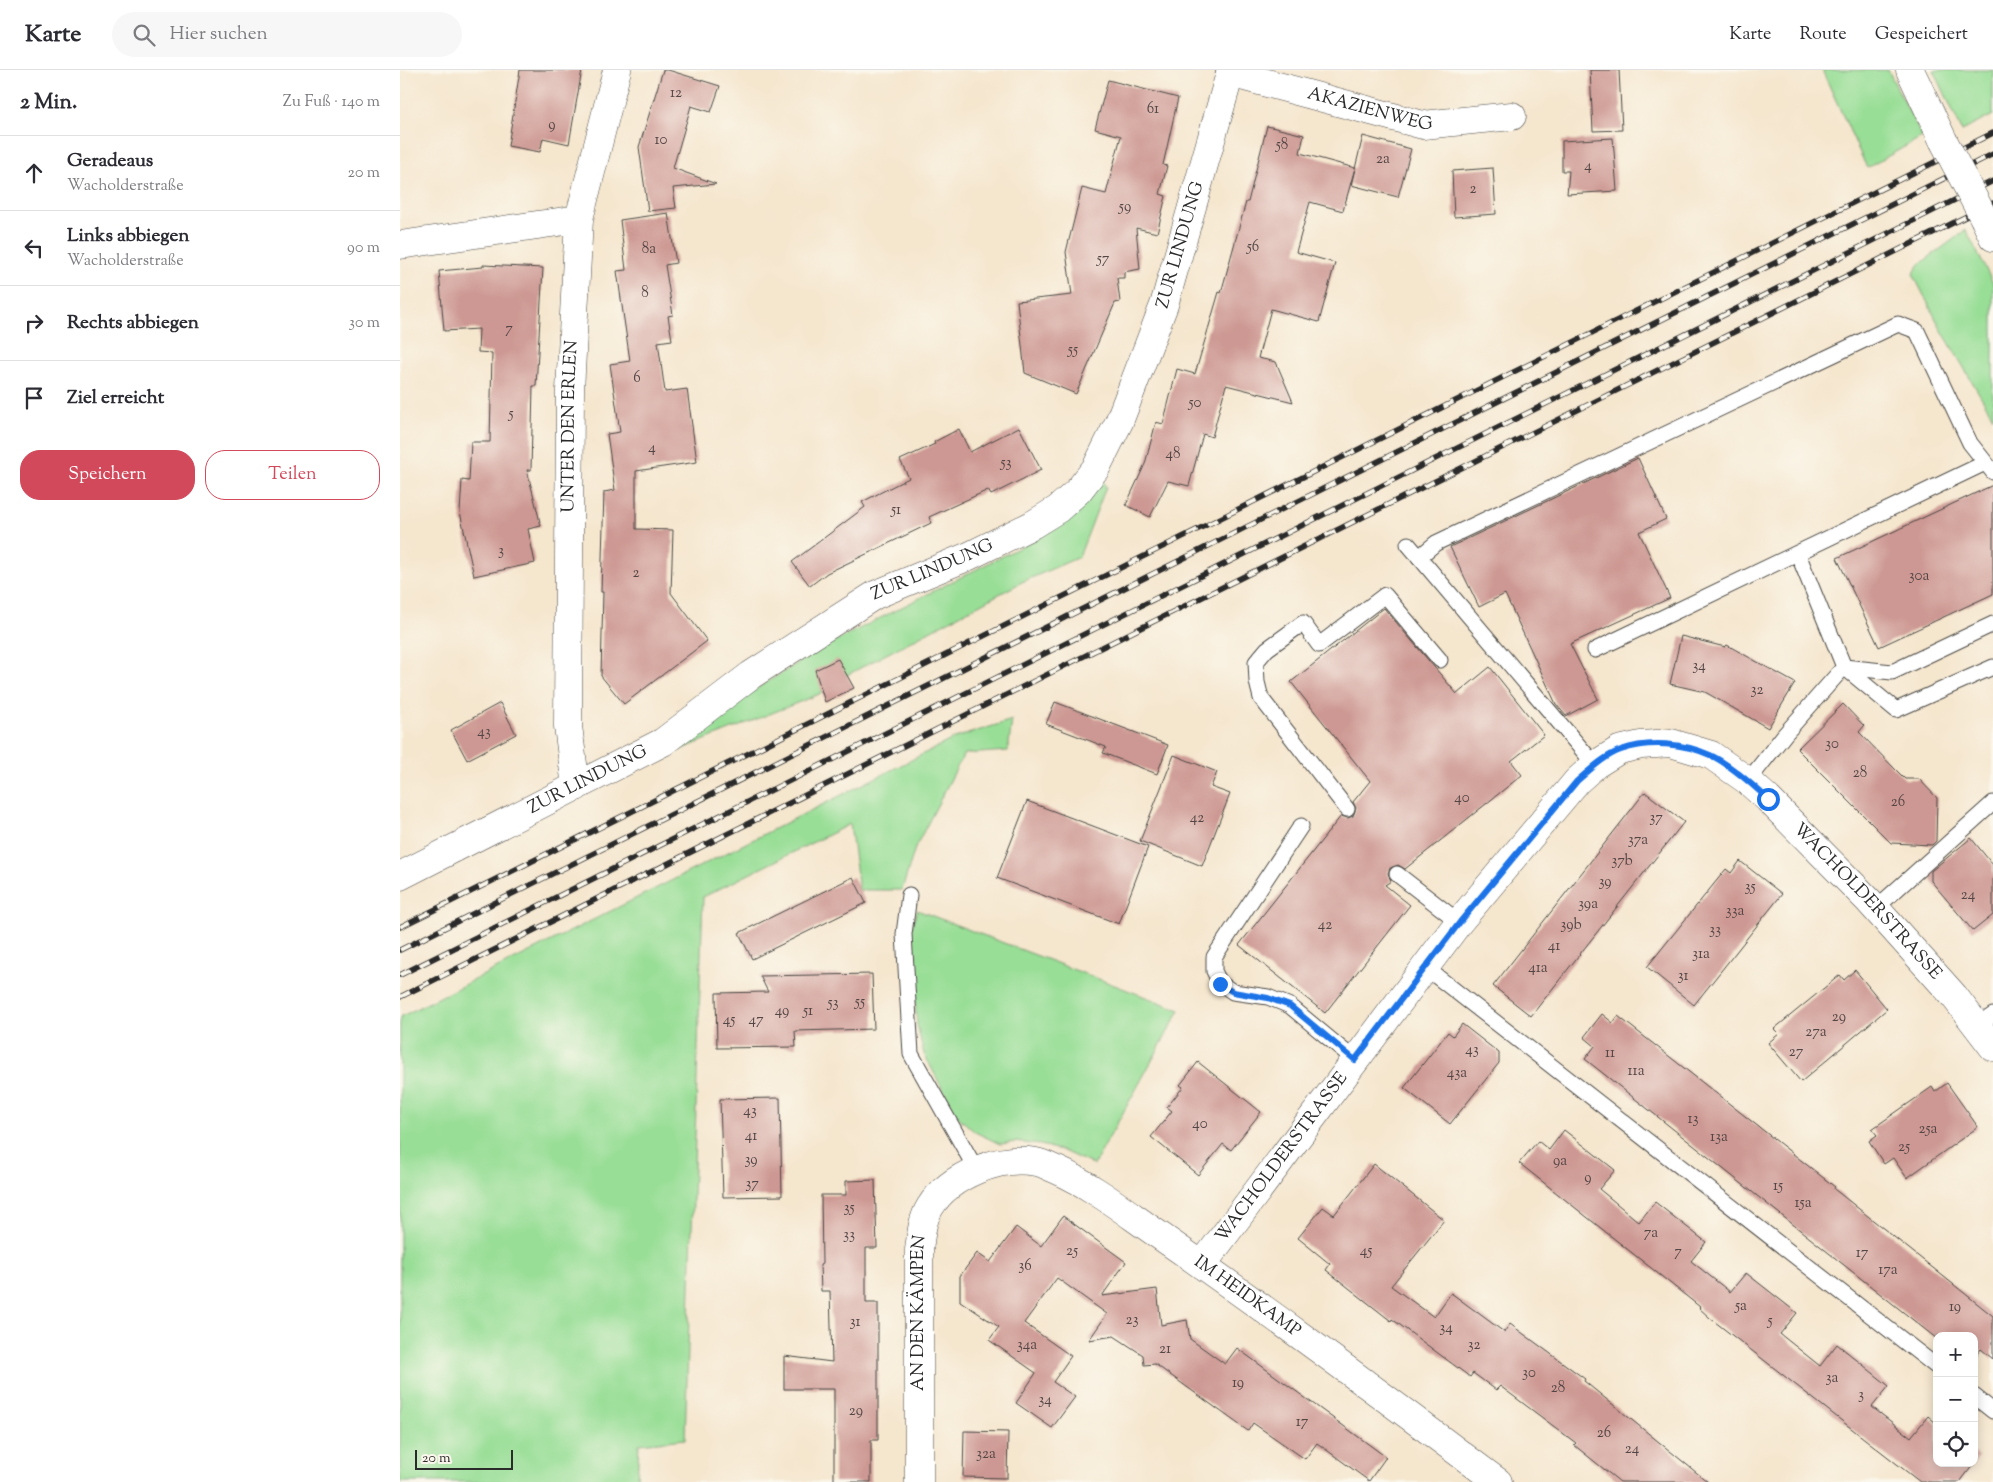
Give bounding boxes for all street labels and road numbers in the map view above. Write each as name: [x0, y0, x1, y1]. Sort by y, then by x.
street label: AKAZIENWEG: [1304, 81, 1434, 138]
street label: ZUR LINDUNG: [1151, 178, 1212, 312]
street label: UNTER DEN ERLEN: [556, 340, 586, 513]
street label: ZUR LINDUNG: [867, 533, 999, 608]
street label: ZUR LINDUNG: [524, 739, 652, 821]
street label: WACHOLDERSTRASSE: [1786, 818, 1947, 986]
street label: WACHOLDERSTRASSE: [1210, 1067, 1355, 1248]
street label: AN DEN KÄMPEN: [906, 1234, 934, 1391]
street label: IM HEIDKAMP: [1188, 1250, 1306, 1344]

